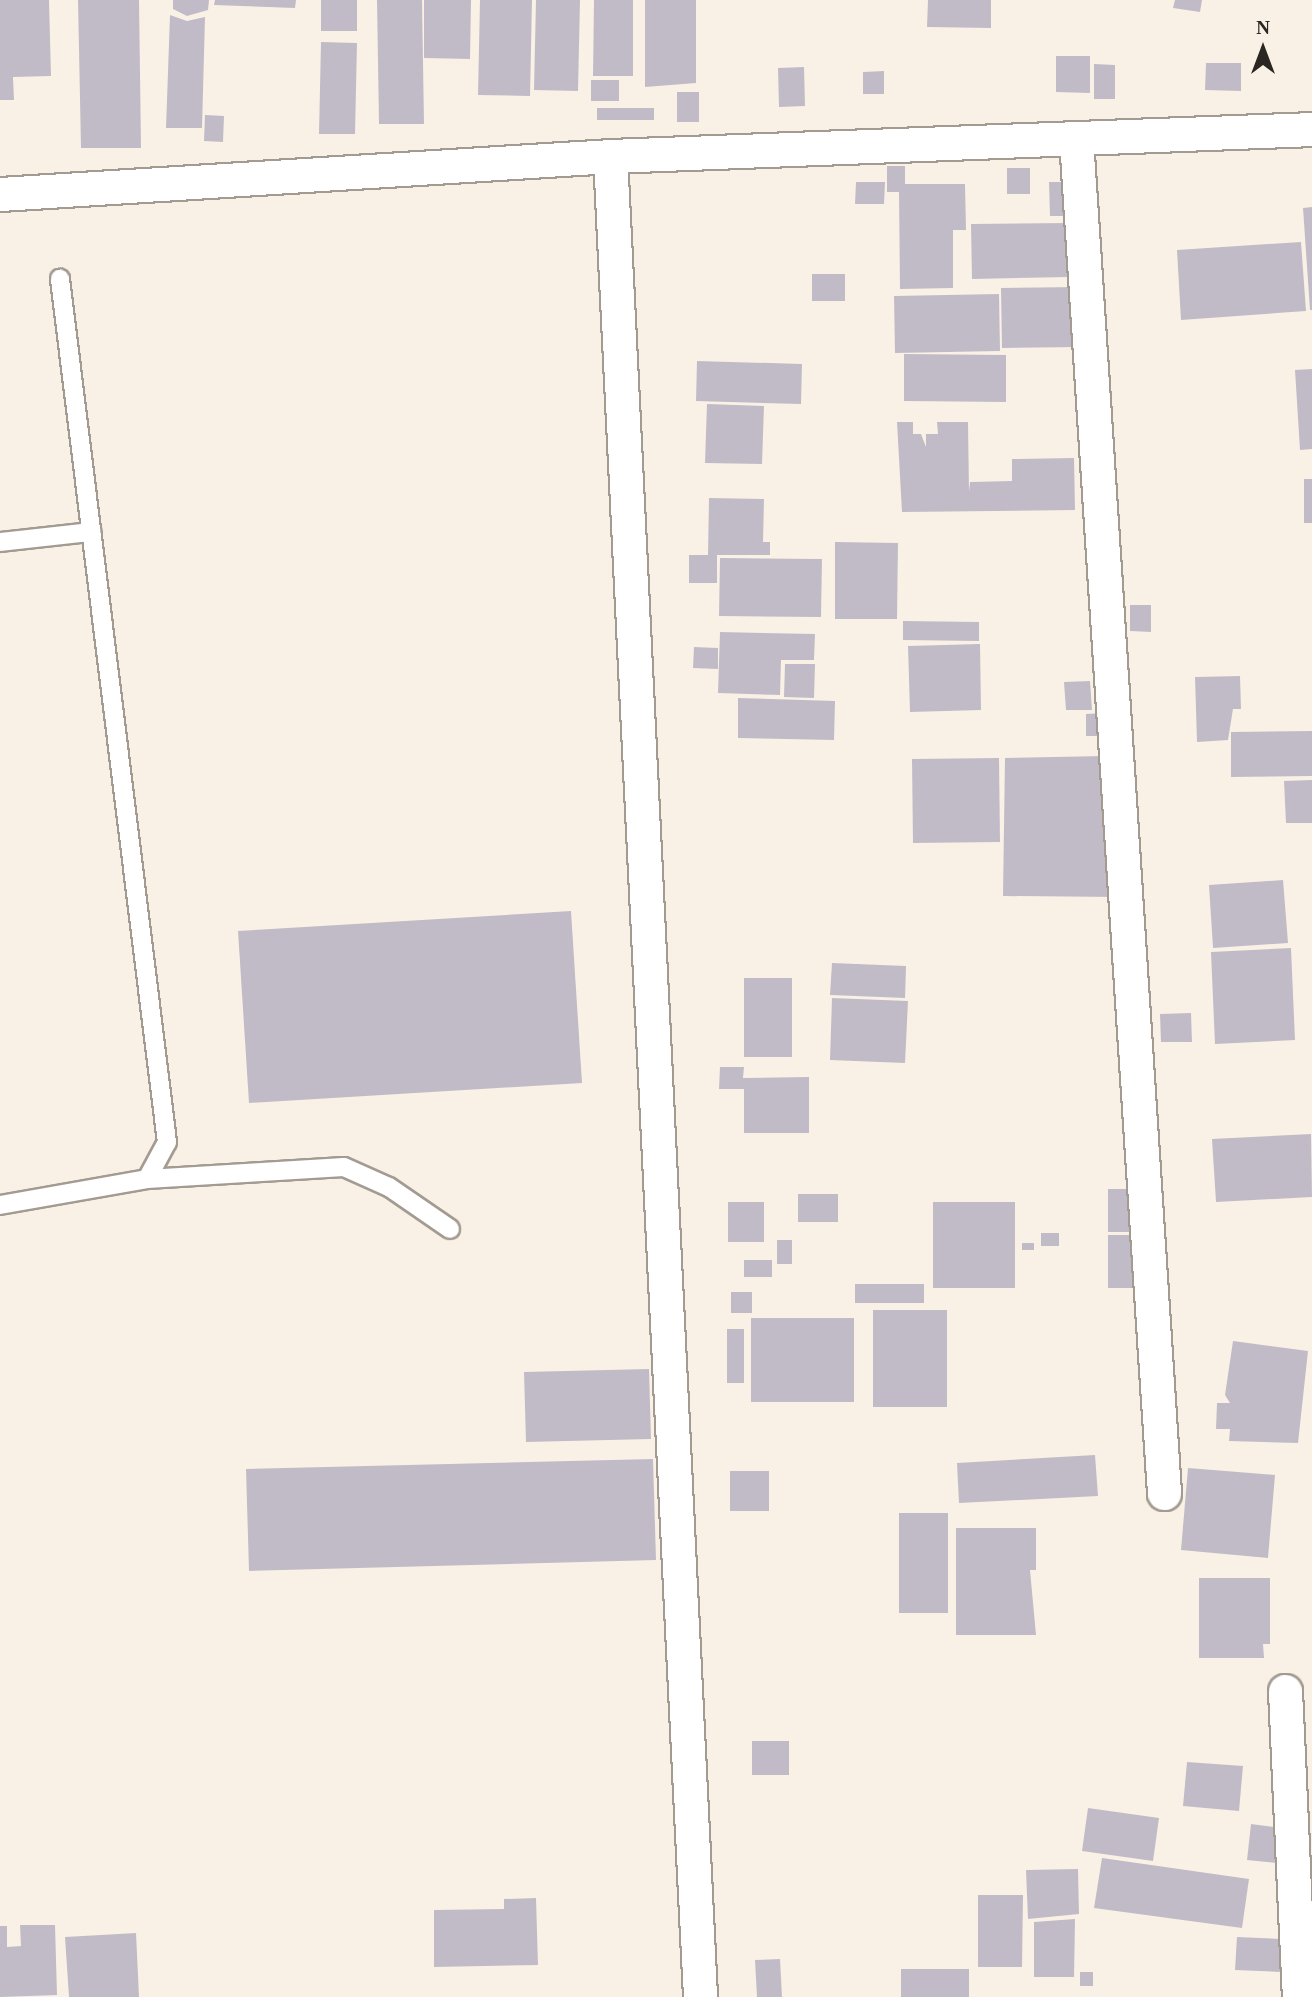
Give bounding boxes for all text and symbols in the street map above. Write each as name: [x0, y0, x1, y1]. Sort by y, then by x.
north arrow: [1228, 14, 1298, 84]
text: N: [1256, 17, 1270, 38]

